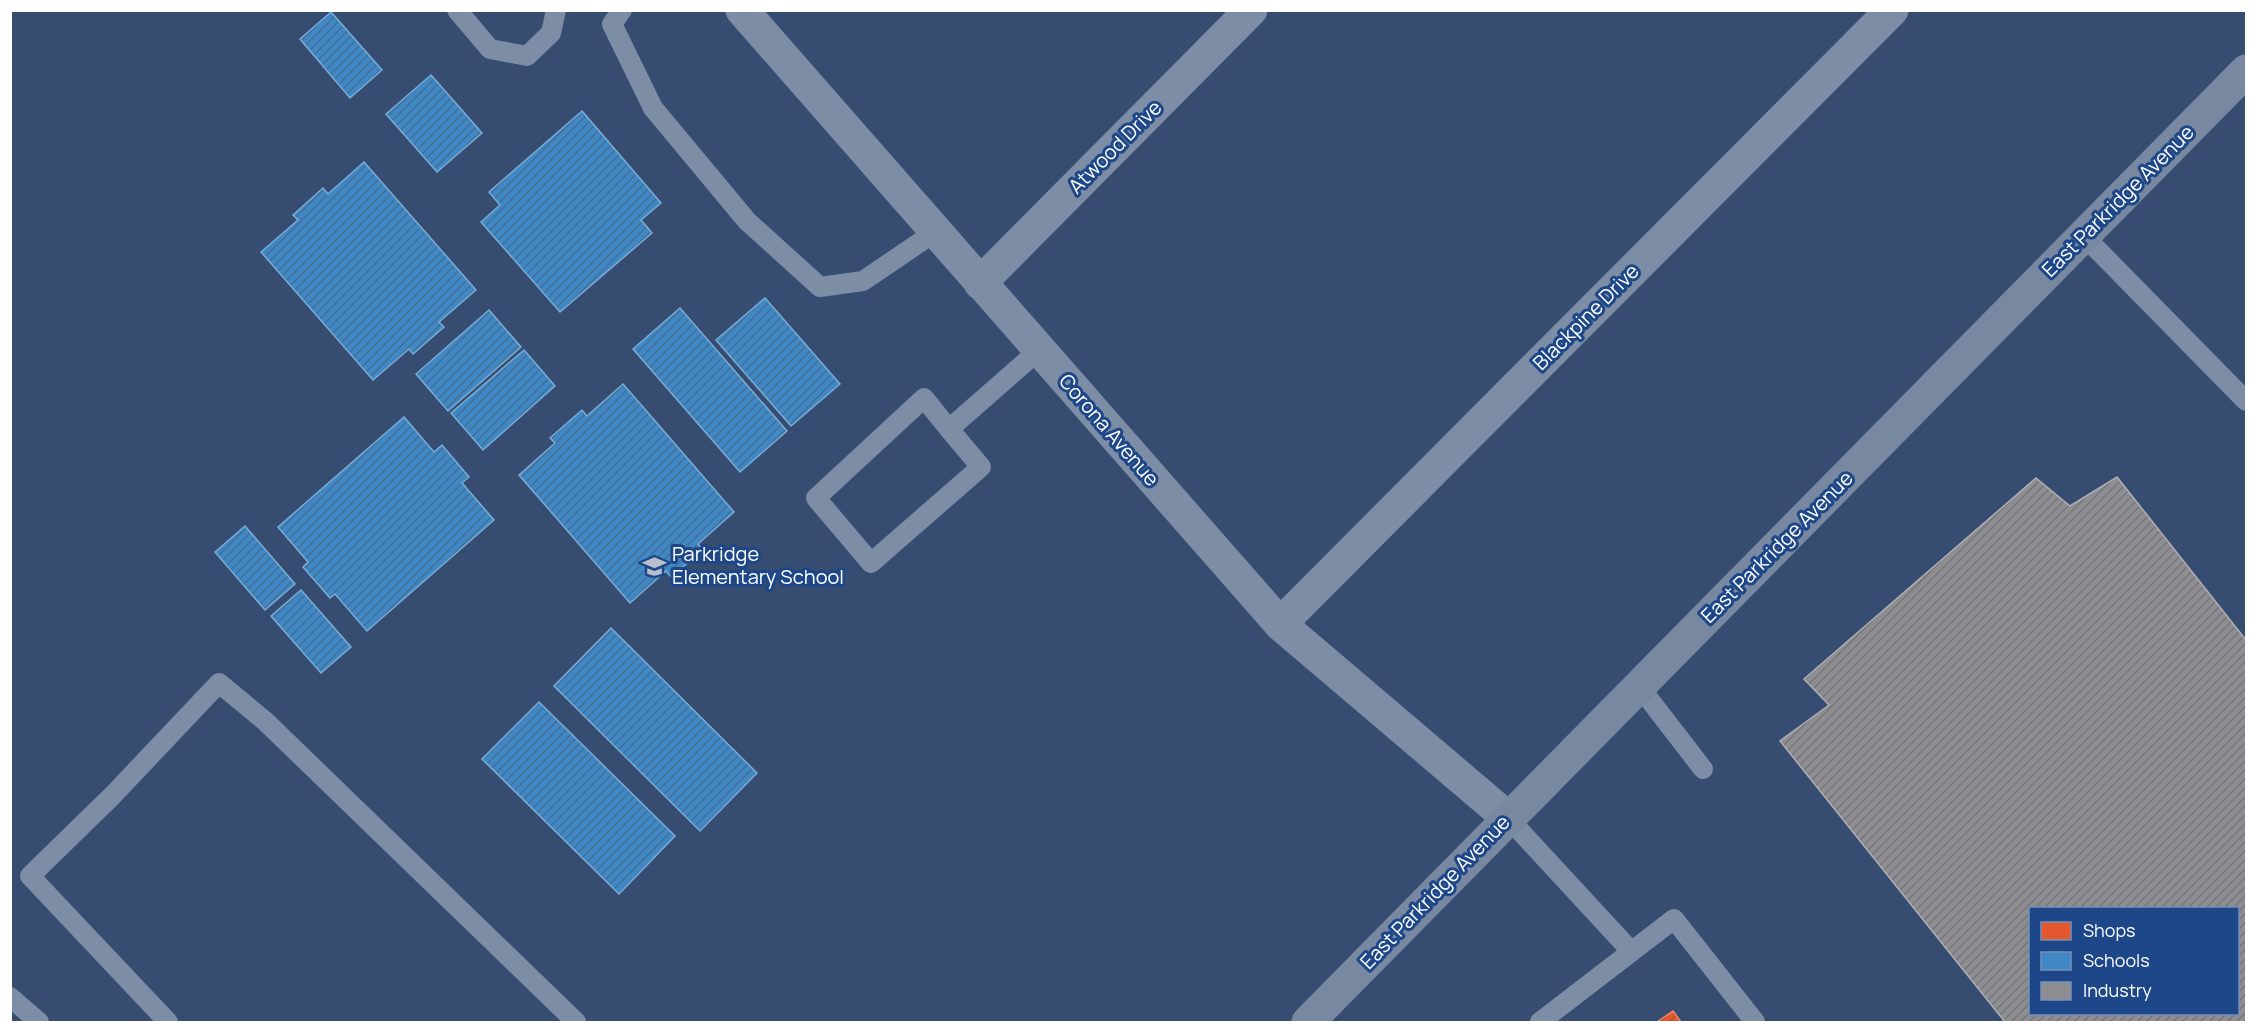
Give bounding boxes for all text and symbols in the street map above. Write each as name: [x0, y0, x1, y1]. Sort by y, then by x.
street label: Atwood Drive: [1062, 94, 1167, 199]
street label: East Parkridge Avenue: [2036, 119, 2200, 283]
street label: Blackpine Drive: [1527, 258, 1645, 376]
street label: Corona Avenue: [1053, 368, 1166, 492]
street label: East Parkridge Avenue: [1695, 465, 1859, 629]
place label: Parkridge Elementary School: [672, 540, 844, 590]
school or university icon: Parkridge Elementary School: [641, 553, 667, 579]
street label: East Parkridge Avenue: [1354, 809, 1515, 975]
legend: [2029, 907, 2239, 1015]
text: Shops: [2083, 918, 2135, 942]
text: Schools: [2083, 948, 2150, 972]
text: Industry: [2083, 978, 2152, 1002]

